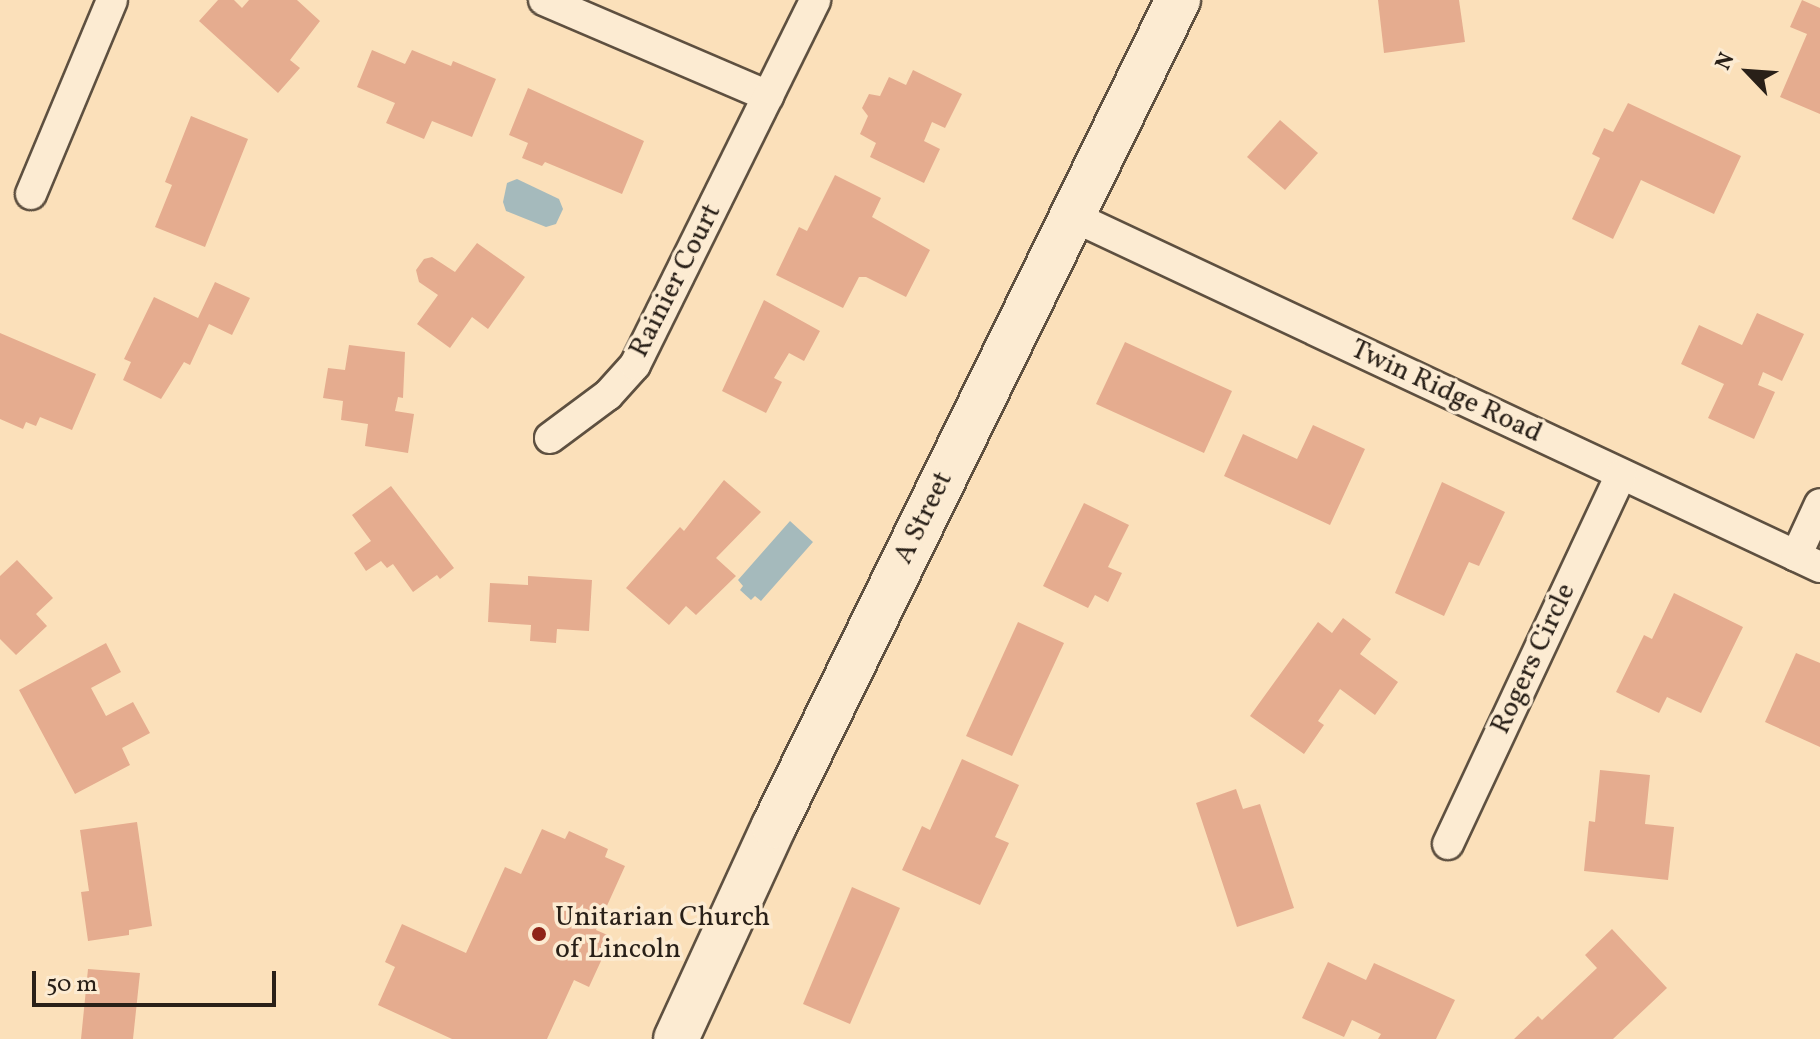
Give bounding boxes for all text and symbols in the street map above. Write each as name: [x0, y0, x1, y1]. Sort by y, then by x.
north arrow: [1708, 32, 1788, 112]
text: N: [1708, 48, 1743, 75]
street label: Rainier Court: [623, 199, 729, 363]
street label: Twin Ridge Road: [1345, 333, 1547, 451]
street label: A Street: [887, 466, 961, 570]
street label: Rogers Circle: [1484, 578, 1584, 740]
place label: Unitarian Church of Lincoln: [555, 901, 770, 967]
marker: Unitarian Church of Lincoln: [530, 925, 548, 943]
scale bar: [36, 955, 280, 1005]
text: 50 m: [46, 968, 98, 1002]

